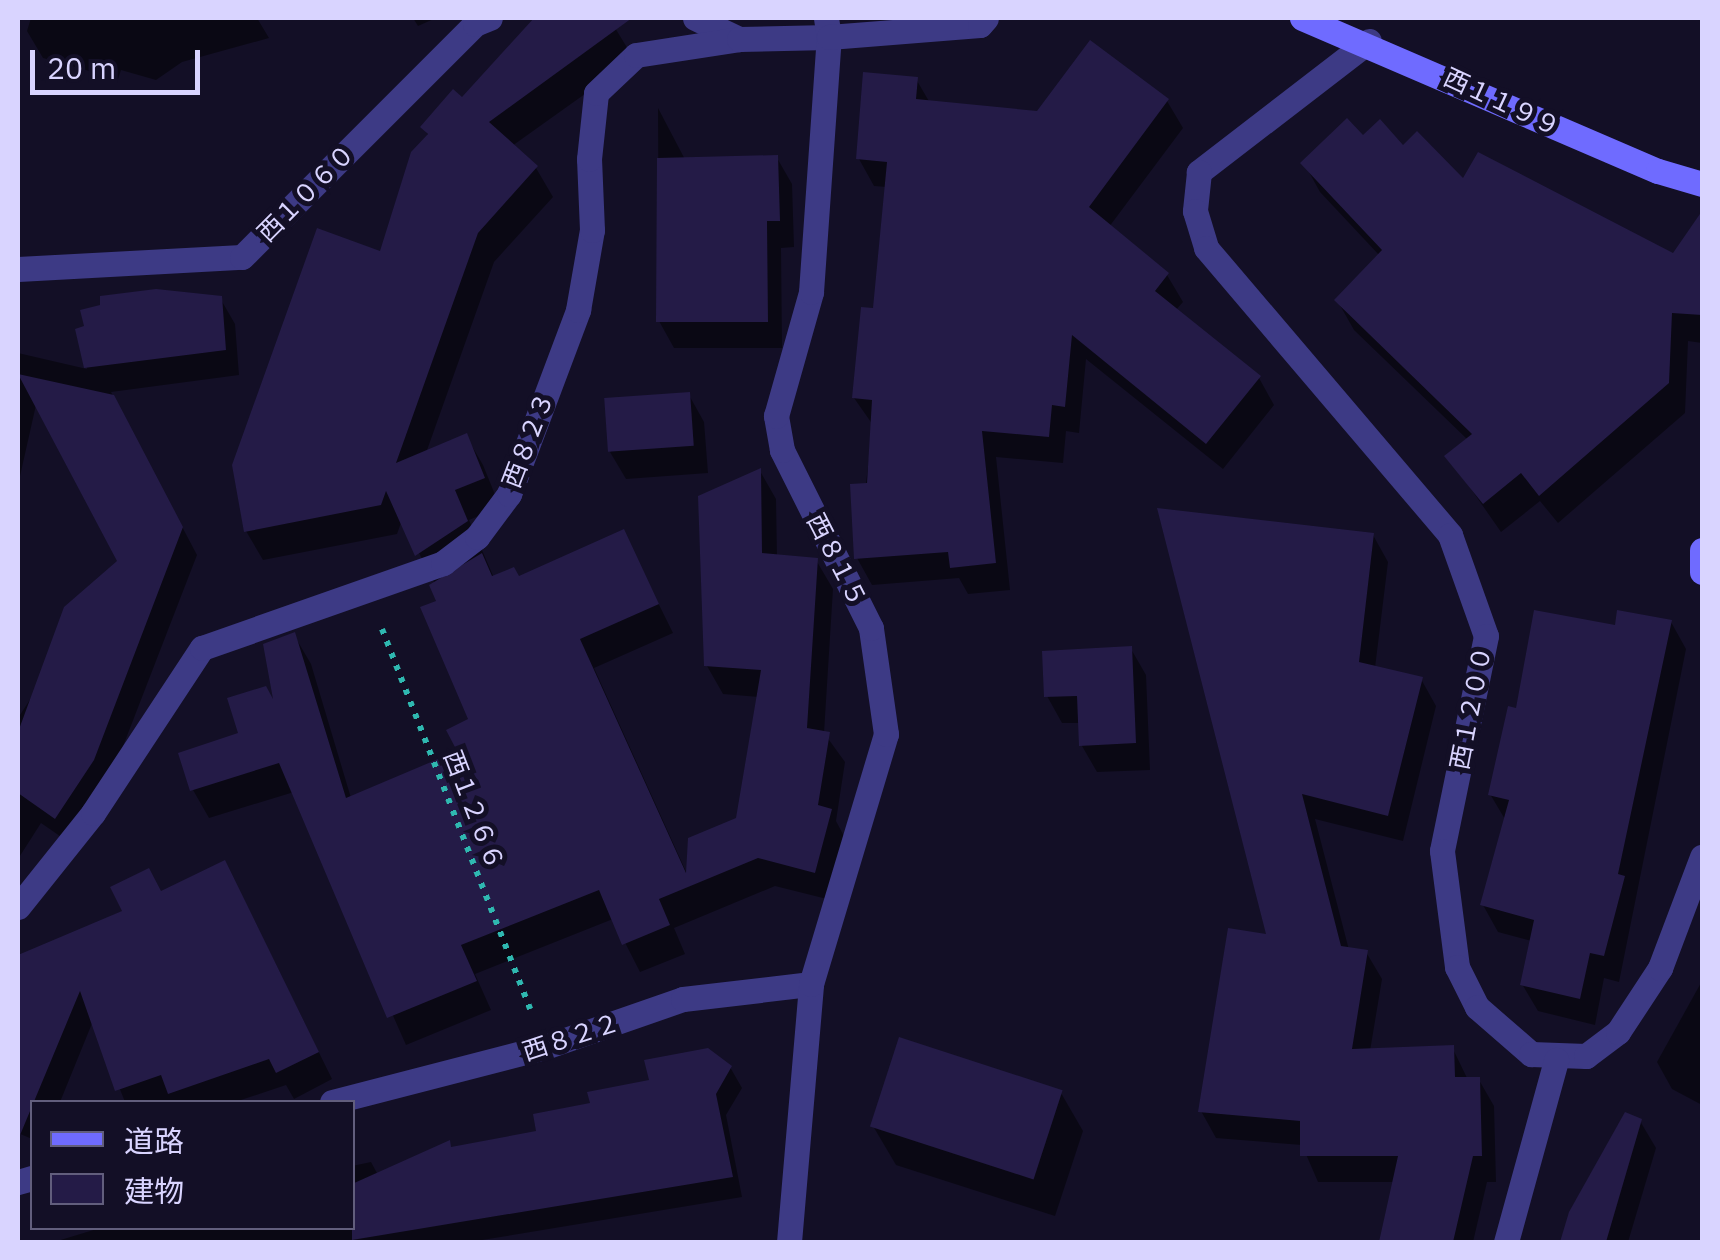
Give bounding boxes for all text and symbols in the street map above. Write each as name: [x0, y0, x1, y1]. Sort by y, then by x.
scale bar: [35, 30, 205, 92]
text: 20 m: [47, 48, 116, 87]
street label: 西１１９９: [1439, 62, 1565, 142]
street label: 西１０６０: [251, 138, 361, 248]
street label: 西８２３: [496, 388, 560, 492]
street label: 西８１５: [801, 509, 873, 611]
street label: 西１２００: [1444, 644, 1498, 772]
street label: 西１２６６: [438, 746, 510, 874]
street label: 西８２２: [519, 1007, 623, 1067]
legend: [30, 1100, 355, 1230]
text: 道路: [124, 1121, 184, 1160]
text: 建物: [124, 1171, 184, 1210]

